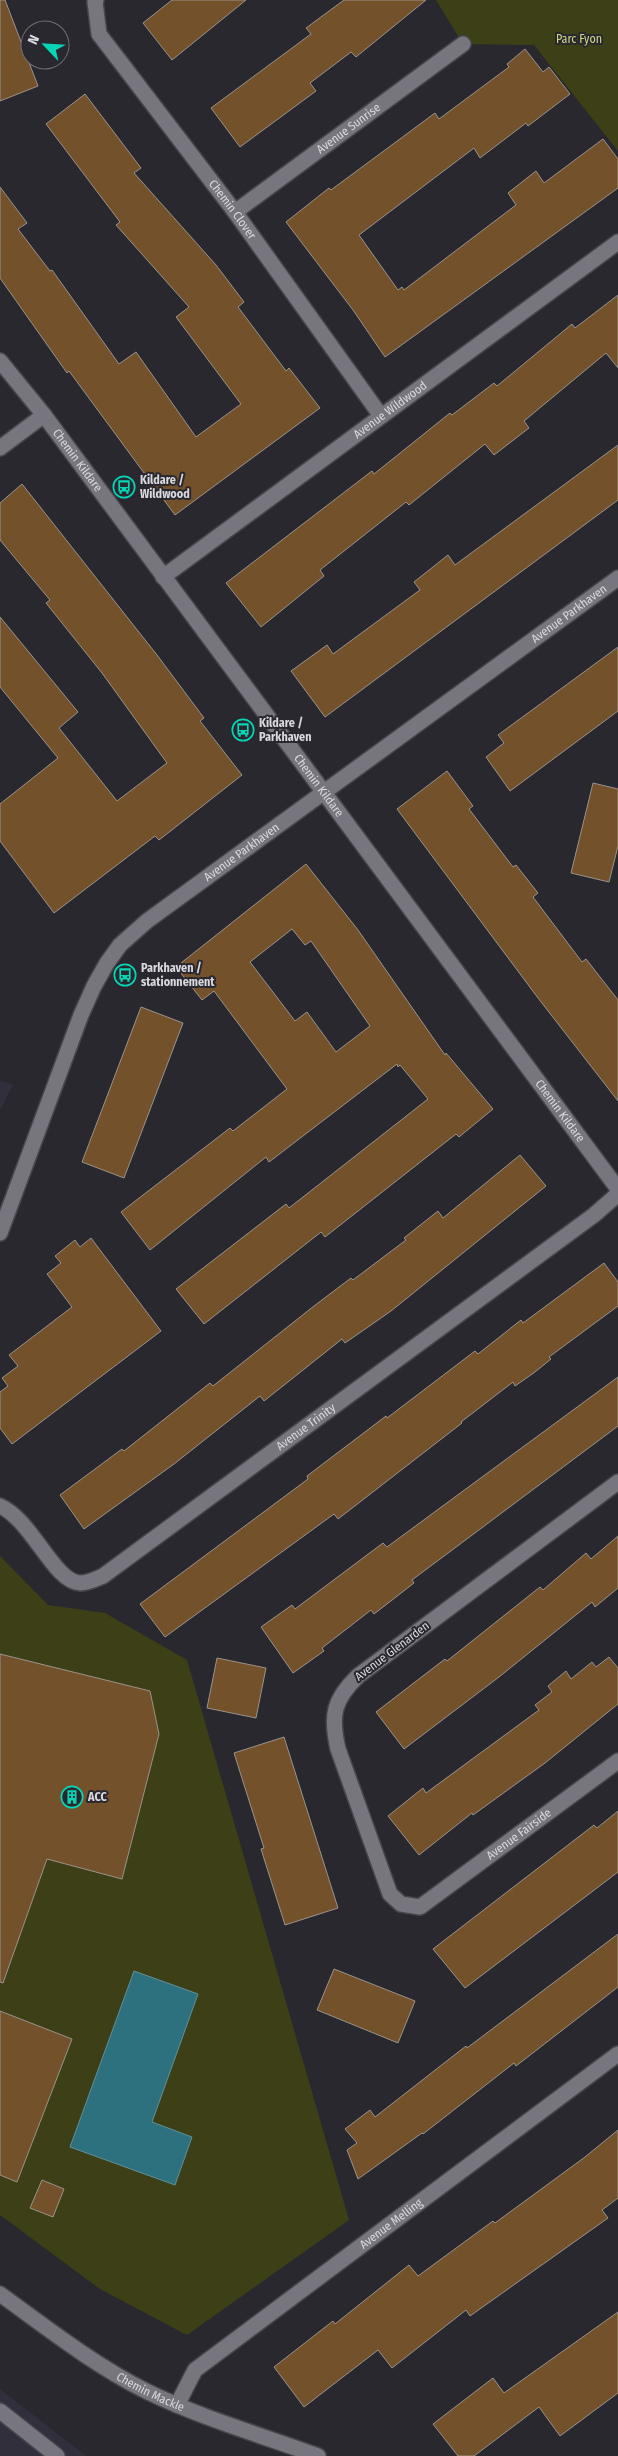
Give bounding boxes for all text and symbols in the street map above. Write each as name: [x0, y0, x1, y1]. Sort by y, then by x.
north arrow: [20, 20, 70, 70]
text: N: [24, 32, 43, 47]
park label: Parc Fyon: [556, 32, 602, 46]
street label: Avenue Sunrise: [314, 100, 383, 156]
street label: Chemin Clover: [206, 177, 260, 243]
street label: Avenue Wildwood: [351, 378, 429, 441]
street label: Chemin Kildare: [50, 426, 105, 494]
place label: Kildare / Wildwood: [140, 473, 190, 501]
bus stop icon: Kildare / Wildwood: [112, 475, 136, 499]
street label: Avenue Parkhaven: [528, 582, 609, 646]
place label: Kildare / Parkhaven: [259, 716, 311, 744]
bus stop icon: Kildare / Parkhaven: [231, 718, 255, 742]
street label: Chemin Kildare: [291, 752, 347, 820]
street label: Avenue Parkhaven: [201, 820, 282, 884]
place label: Parkhaven / stationnement: [141, 961, 215, 989]
bus stop icon: Parkhaven / stationnement: [113, 963, 137, 987]
street label: Chemin Kildare: [532, 1077, 588, 1145]
street label: Avenue Trinity: [273, 1400, 339, 1453]
street label: Avenue Glenarden: [352, 1618, 432, 1684]
building icon: ACC: [60, 1785, 84, 1809]
place label: ACC: [87, 1790, 107, 1804]
street label: Avenue Fairside: [484, 1806, 554, 1863]
street label: Avenue Melling: [357, 2195, 425, 2252]
street label: Chemin Mackle: [114, 2369, 187, 2414]

